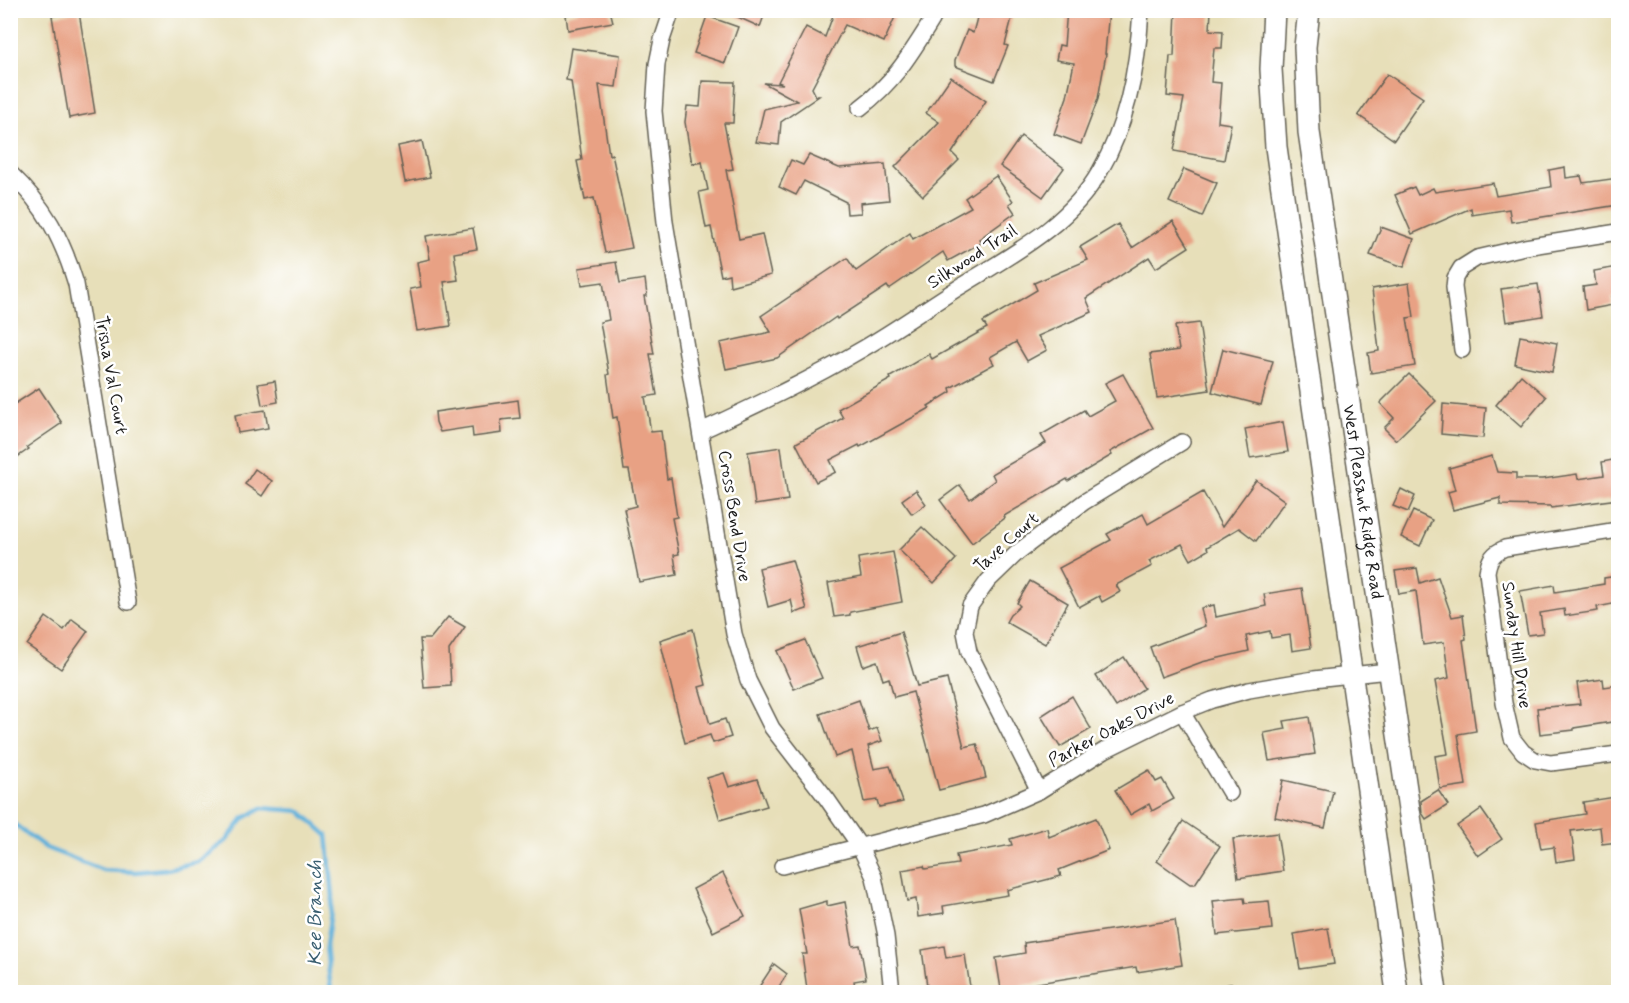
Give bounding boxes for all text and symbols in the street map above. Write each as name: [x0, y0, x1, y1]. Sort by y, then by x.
street label: Silkwood Trail: [923, 219, 1022, 295]
street label: Trisha Val Court: [89, 314, 133, 437]
street label: West Pleasant Ridge Road: [1336, 403, 1389, 601]
street label: Cross Bend Drive: [712, 449, 756, 584]
street label: Tave Court: [969, 507, 1045, 578]
street label: Sunday Hill Drive: [1495, 580, 1537, 710]
street label: Parker Oaks Drive: [1044, 686, 1179, 773]
water label: Kee Branch: [302, 860, 329, 966]

